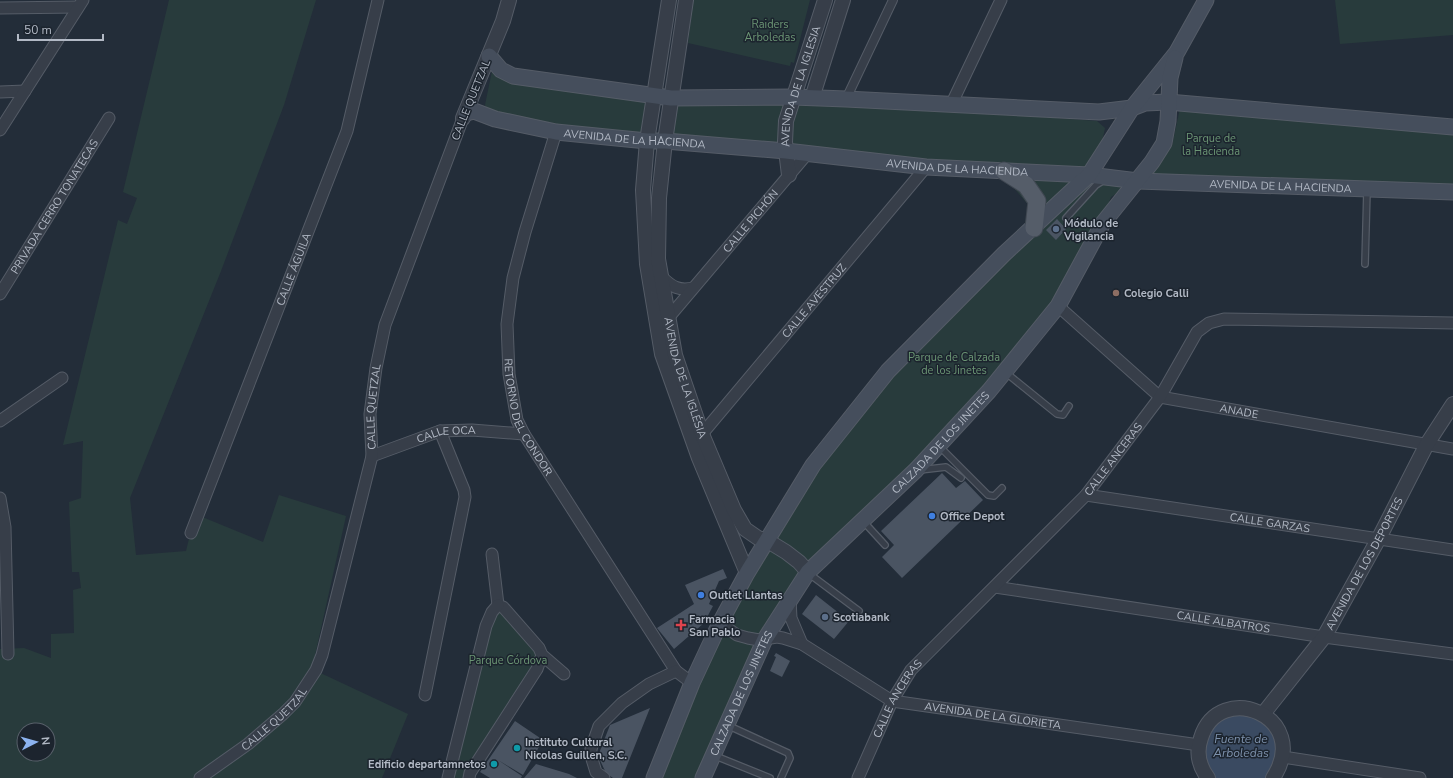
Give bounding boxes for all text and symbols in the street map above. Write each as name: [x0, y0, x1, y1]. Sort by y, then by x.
scale bar: [18, 16, 103, 42]
park label: Raiders Arboledas: [744, 17, 796, 45]
text: 50 m: [24, 22, 52, 38]
street label: AVENIDA DE LA IGLESIA: [777, 24, 824, 148]
street label: CALLE QUETZAL: [448, 57, 494, 143]
street label: AVENIDA DE LA HACIENDA: [563, 125, 706, 152]
park label: Parque de la Hacienda: [1182, 131, 1240, 159]
street label: PRIVADA CERRO TONATECAS: [7, 136, 102, 277]
street label: AVENIDA DE LA HACIENDA: [885, 155, 1029, 180]
street label: AVENIDA DE LA HACIENDA: [1209, 176, 1352, 196]
street label: CALLE PICHÓN: [719, 186, 782, 256]
place label: Módulo de Vigilancia: [1063, 216, 1118, 244]
marker: Módulo de Vigilancia: [1051, 224, 1061, 234]
street label: CALLE ÁGUILA: [272, 231, 314, 308]
street label: CALLE AVESTRUZ: [778, 260, 850, 341]
place label: Colegio Calli: [1124, 286, 1189, 301]
marker: Colegio Calli: [1111, 288, 1121, 298]
street label: AVENIDA DE LA IGLÉSIA: [661, 316, 711, 441]
park label: Parque de Calzada de los Jinetes: [908, 350, 1000, 378]
street label: RETORNO DEL CONDOR: [501, 358, 557, 479]
street label: CALLE QUETZAL: [362, 362, 384, 450]
street label: CALZADA DE LOS JINETES: [888, 388, 993, 497]
street label: ANADE: [1219, 400, 1259, 422]
street label: CALLE ANCERAS: [1080, 419, 1146, 499]
street label: CALLE OCA: [414, 422, 476, 447]
street label: AVENIDA DE LOS DEPORTES: [1322, 494, 1406, 633]
place label: Office Depot: [940, 509, 1005, 524]
street label: CALLE GARZAS: [1229, 509, 1311, 536]
marker: Office Depot: [927, 511, 937, 521]
place label: Outlet Llantas: [709, 588, 783, 603]
marker: Outlet Llantas: [696, 590, 706, 600]
street label: CALLE ALBATROS: [1176, 607, 1271, 636]
place label: Scotiabank: [833, 610, 890, 625]
place label: Farmacia San Pablo: [689, 612, 741, 640]
marker: Scotiabank: [820, 612, 830, 622]
marker: Farmacia San Pablo: [676, 620, 686, 630]
street label: CALZADA DE LOS JINETES: [706, 627, 776, 758]
park label: Parque Córdova: [469, 653, 547, 668]
street label: CALLE ANCERAS: [869, 656, 925, 740]
street label: CALLE QUETZAL: [238, 684, 310, 754]
street label: AVENIDA DE LA GLORIETA: [924, 698, 1062, 733]
north arrow: [16, 722, 56, 762]
water label: Fuente de Arboledas: [1212, 731, 1269, 761]
place label: Instituto Cultural Nicolas Guillen, S.C.: [525, 735, 627, 763]
text: N: [38, 736, 53, 746]
marker: Instituto Cultural Nicolas Guillen, S.C.: [512, 743, 522, 753]
place label: Edificio departamnetos: [368, 757, 486, 772]
marker: Edificio departamnetos: [489, 759, 499, 769]

